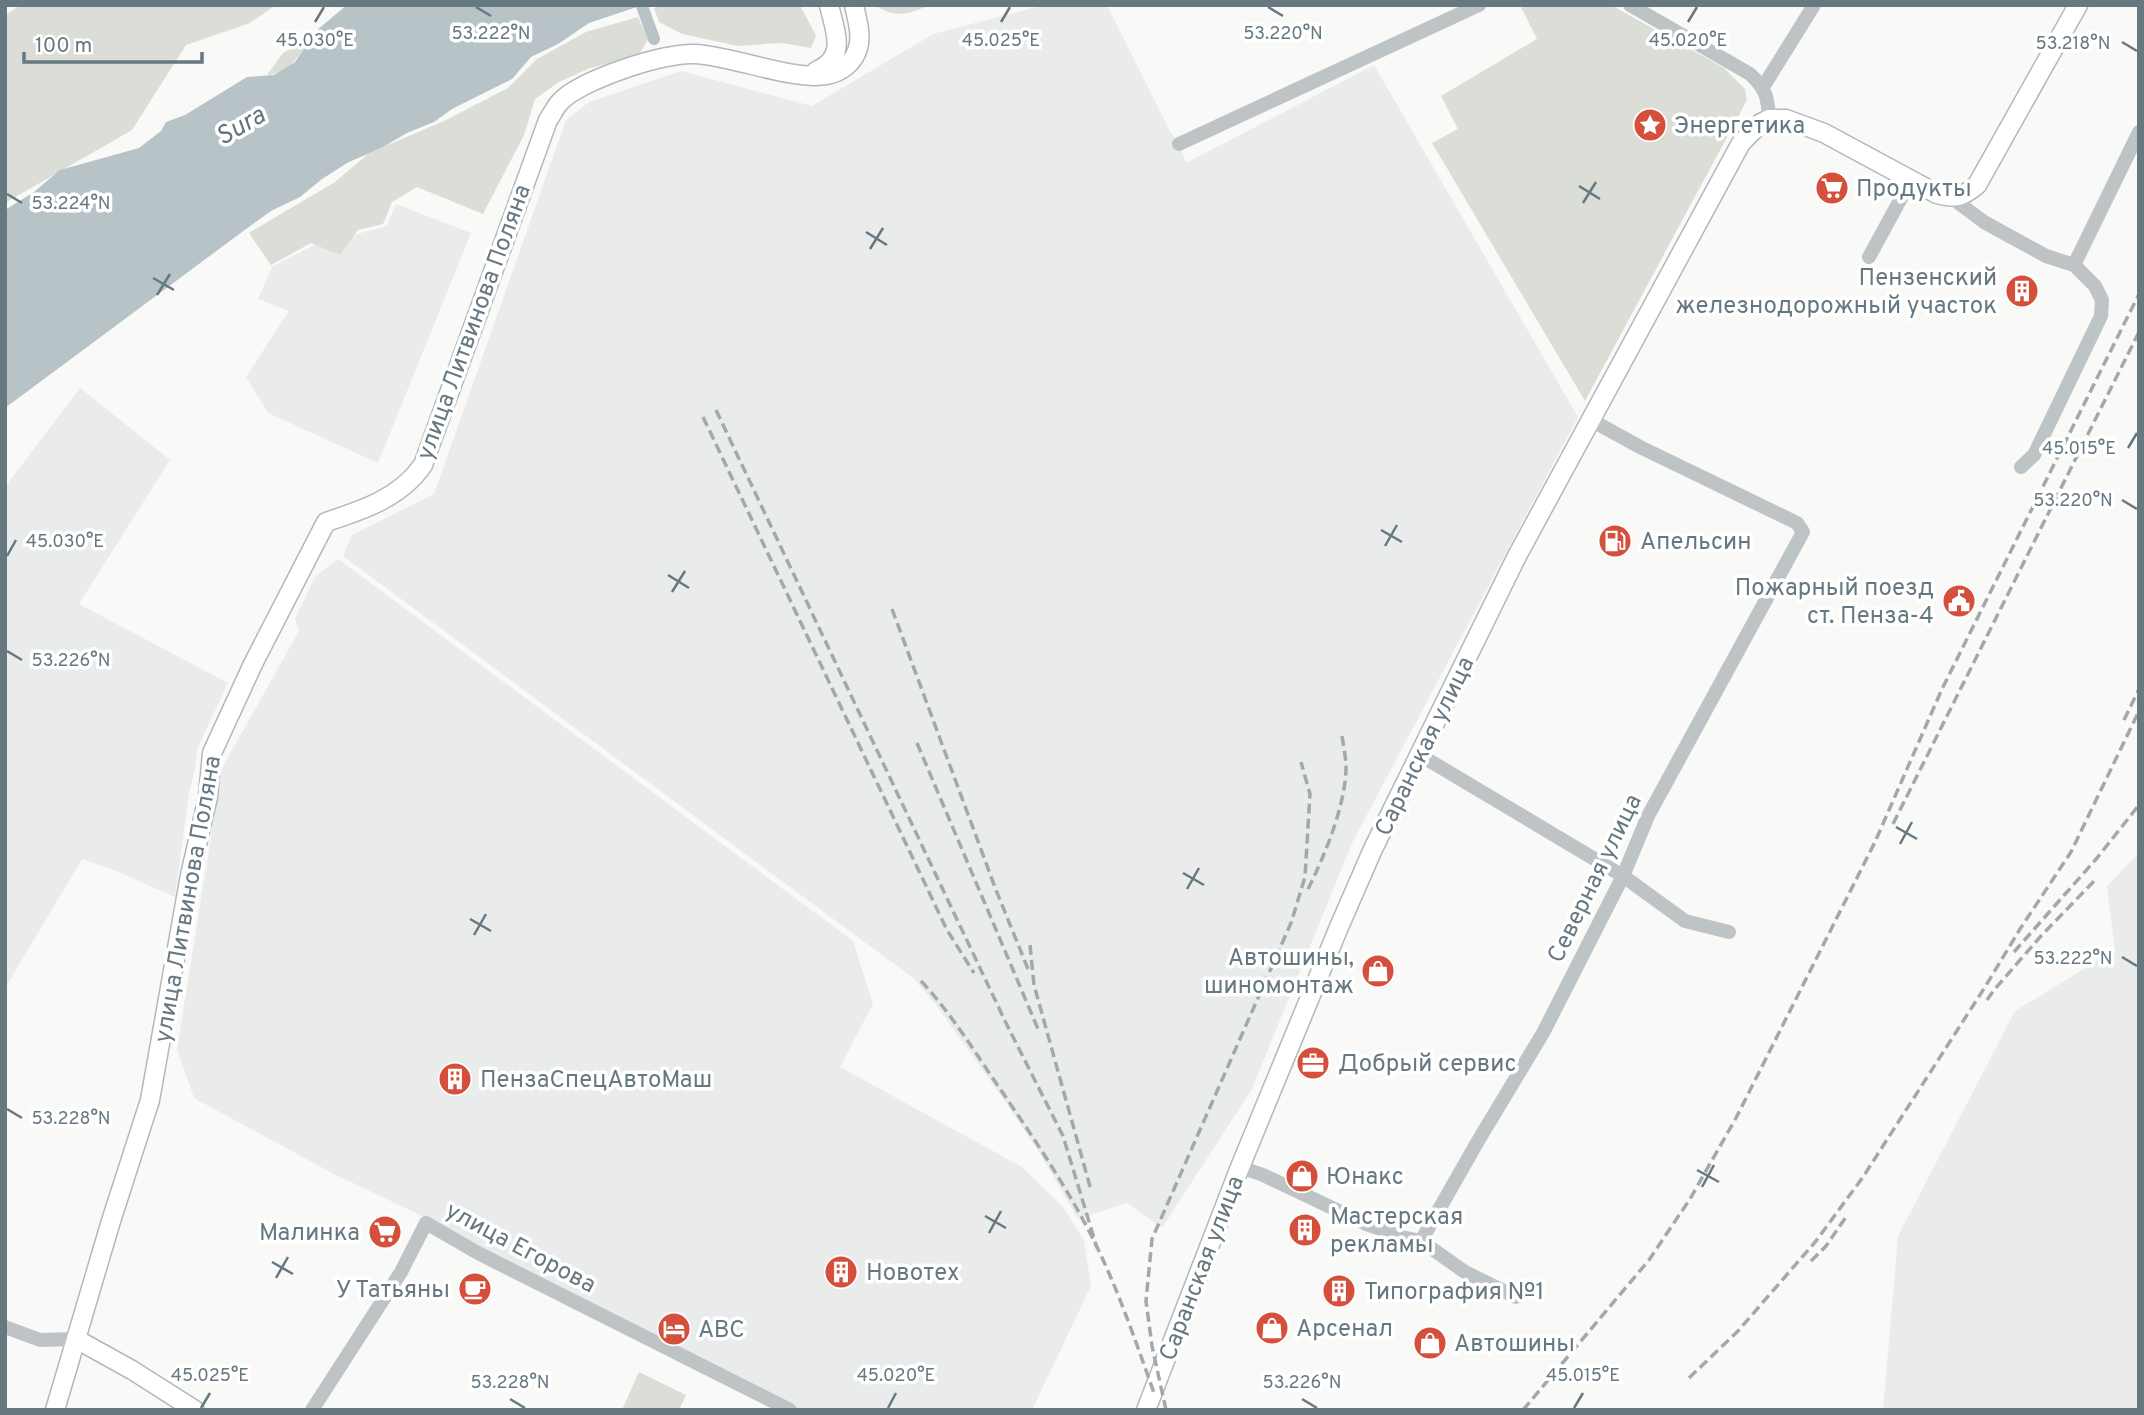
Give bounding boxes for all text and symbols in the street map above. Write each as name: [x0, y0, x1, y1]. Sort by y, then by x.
scale bar: [24, 21, 203, 65]
text: 53.222°N: [451, 23, 531, 46]
text: 53.220°N: [1243, 23, 1323, 46]
text: 45.030°E: [276, 30, 354, 53]
text: 45.025°E: [962, 30, 1040, 53]
text: 45.020°E: [1649, 30, 1727, 53]
text: 100 m: [35, 33, 92, 60]
text: 53.218°N: [2036, 33, 2110, 56]
water label: Sura: [211, 100, 272, 154]
place icon: Энергетика: [1631, 106, 1669, 144]
place label: Энергетика: [1674, 112, 1805, 142]
supermarket icon: Продукты: [1813, 169, 1851, 207]
place label: Продукты: [1856, 175, 1972, 205]
street label: улица Литвинова Поляна: [411, 181, 539, 465]
text: 53.224°N: [31, 193, 111, 216]
place label: Пензенский железнодорожный участок: [1675, 264, 1997, 322]
building icon: Пензенский железнодорожный участок: [2003, 272, 2041, 310]
text: 45.015°E: [2042, 438, 2116, 461]
text: 53.220°N: [2033, 490, 2113, 513]
fuel station icon: Апельсин: [1596, 522, 1634, 560]
place label: Апельсин: [1640, 528, 1751, 558]
text: 45.030°E: [26, 531, 104, 554]
place label: Пожарный поезд ст. Пенза-4: [1735, 574, 1934, 632]
public building icon: Пожарный поезд ст. Пенза-4: [1940, 582, 1978, 620]
text: 53.226°N: [32, 650, 110, 673]
street label: Саранская улица: [1369, 652, 1482, 841]
street label: улица Литвинова Поляна: [149, 753, 229, 1045]
street label: Северная улица: [1542, 790, 1650, 968]
place label: Автошины, шиномонтаж: [1204, 944, 1354, 1002]
text: 53.222°N: [2033, 948, 2113, 971]
shop icon: Автошины, шиномонтаж: [1359, 952, 1397, 990]
office icon: Добрый сервис: [1294, 1044, 1332, 1082]
place label: Добрый сервис: [1338, 1050, 1517, 1080]
building icon: ПензаСпецАвтоМаш: [436, 1060, 474, 1098]
place label: ПензаСпецАвтоМаш: [480, 1066, 712, 1096]
text: 53.228°N: [31, 1108, 111, 1131]
shop icon: Юнакс: [1283, 1157, 1321, 1195]
place label: Юнакс: [1326, 1163, 1404, 1193]
street label: Саранская улица: [1154, 1172, 1252, 1366]
street label: улица Егорова: [440, 1197, 600, 1301]
place label: Мастерская рекламы: [1330, 1203, 1463, 1261]
building icon: Мастерская рекламы: [1286, 1211, 1324, 1249]
supermarket icon: Малинка: [366, 1213, 404, 1251]
place label: Малинка: [259, 1219, 360, 1249]
building icon: Новотех: [822, 1253, 860, 1291]
place label: Новотех: [866, 1259, 960, 1289]
cafe icon: У Татьяны: [456, 1270, 494, 1308]
building icon: Типография №1: [1320, 1272, 1358, 1310]
place label: У Татьяны: [336, 1276, 450, 1306]
place label: Типография №1: [1364, 1278, 1544, 1308]
shop icon: Арсенал: [1253, 1309, 1291, 1347]
hotel icon: ABC: [655, 1310, 693, 1348]
place label: Арсенал: [1296, 1315, 1393, 1345]
place label: ABC: [698, 1316, 745, 1346]
shop icon: Автошины: [1411, 1324, 1449, 1362]
place label: Автошины: [1454, 1330, 1575, 1360]
text: 45.025°E: [171, 1365, 249, 1388]
text: 45.020°E: [857, 1365, 935, 1388]
text: 45.015°E: [1546, 1365, 1620, 1388]
text: 53.228°N: [470, 1372, 550, 1395]
text: 53.226°N: [1263, 1372, 1341, 1395]

